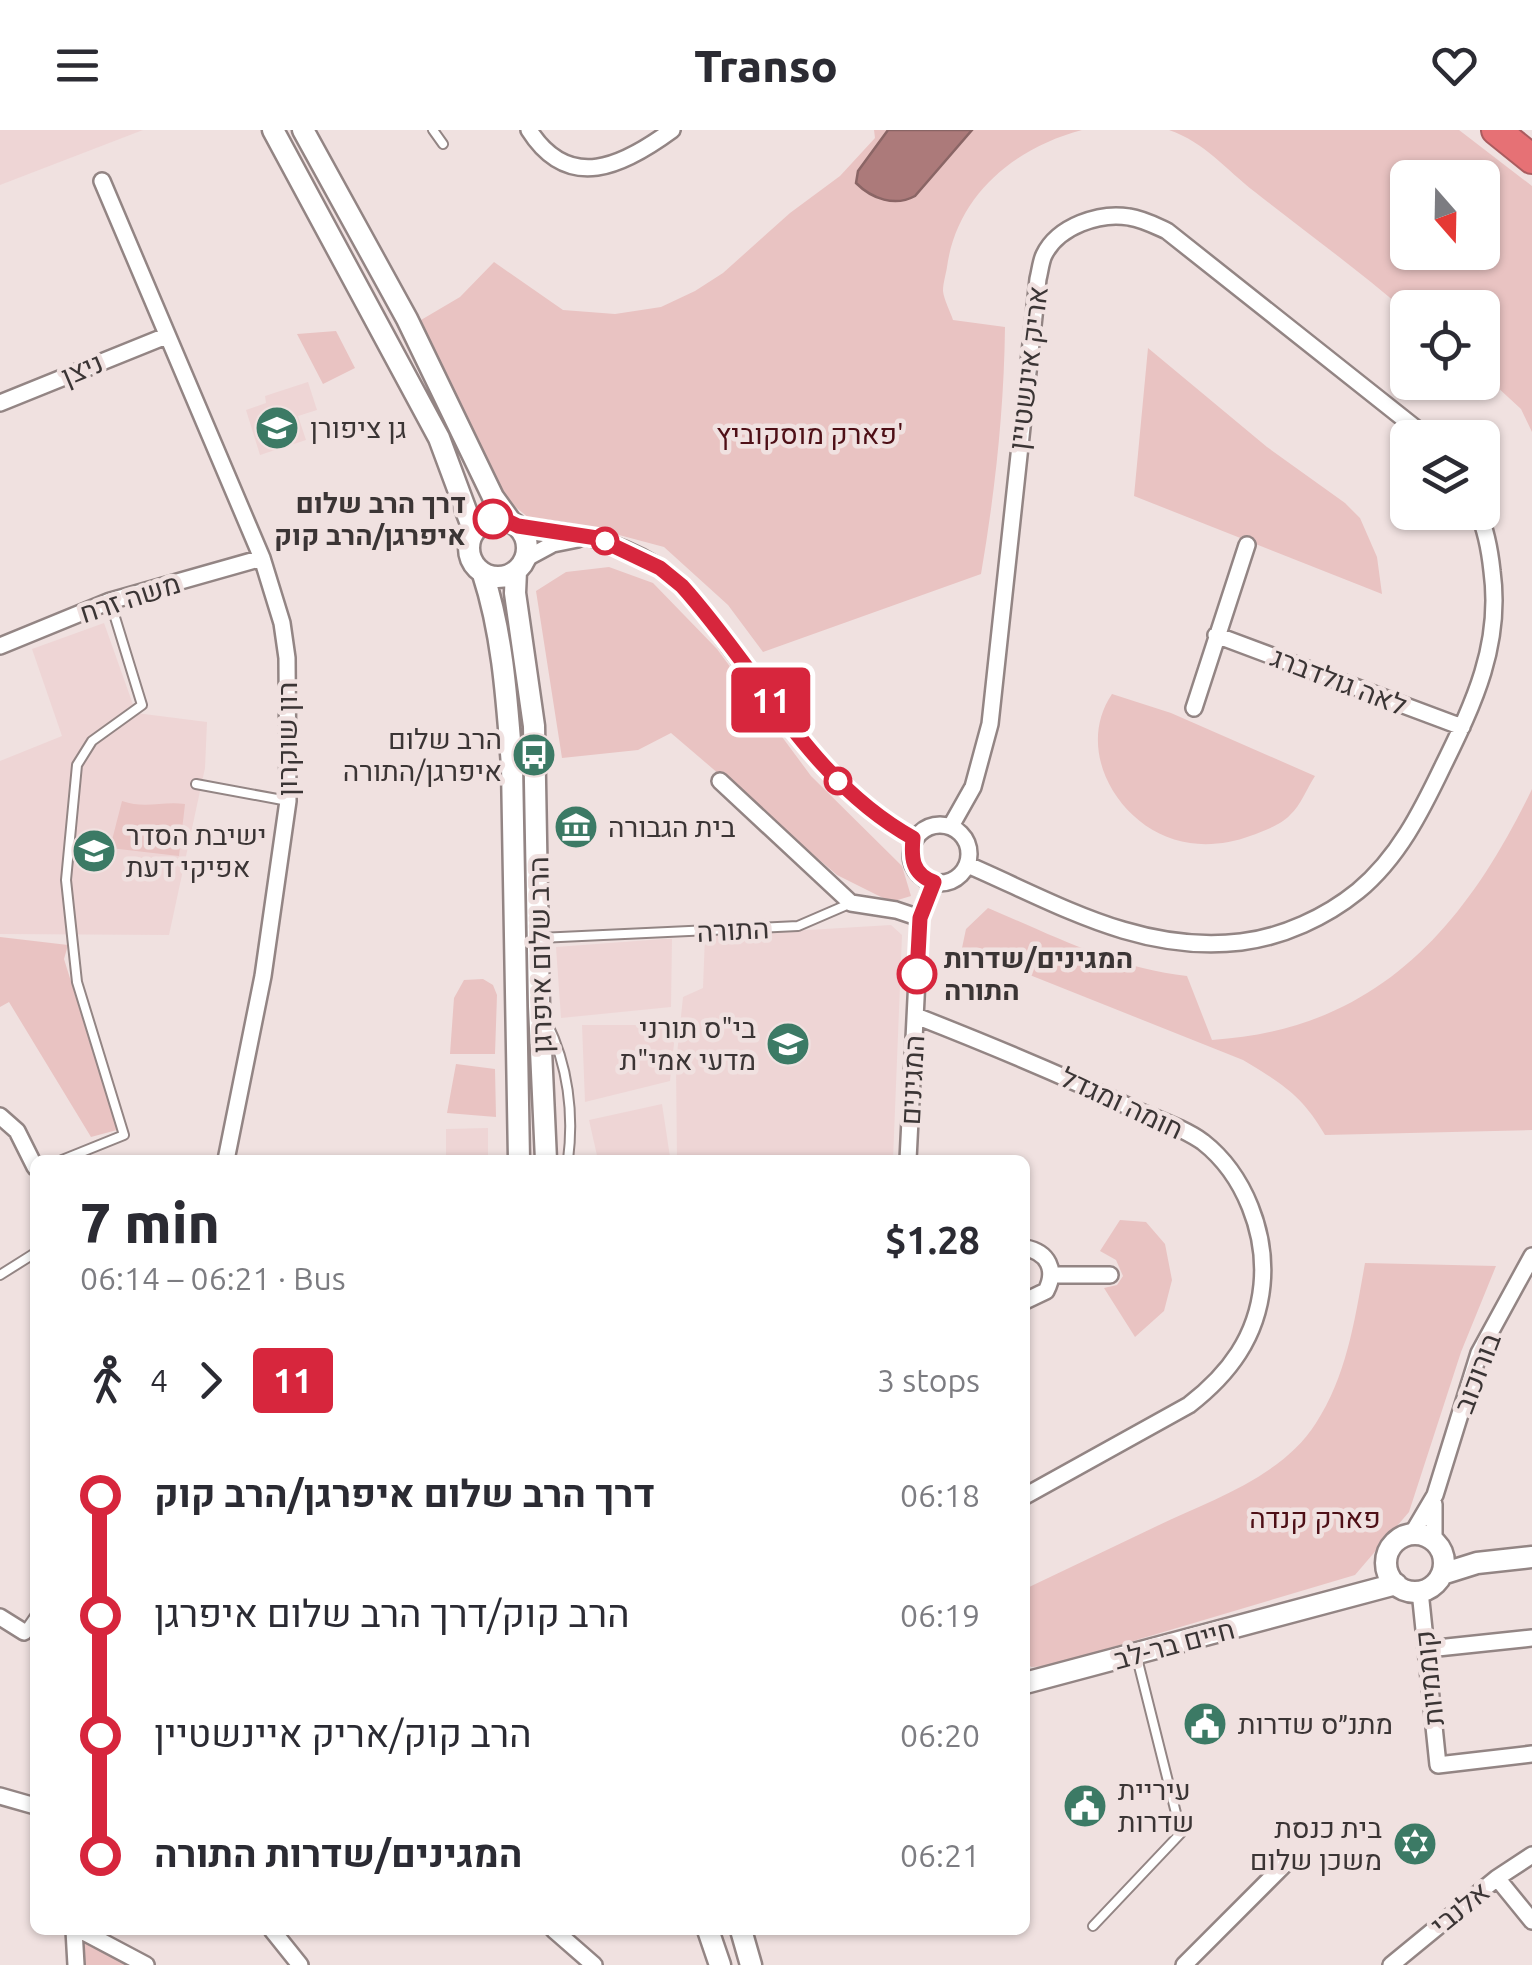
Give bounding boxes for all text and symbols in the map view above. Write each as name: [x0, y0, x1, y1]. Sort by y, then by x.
icon: menu: [50, 38, 105, 93]
icon: heart: [1427, 38, 1482, 93]
text: Transo: [694, 40, 838, 91]
north arrow: [1390, 160, 1500, 270]
map controls: [1390, 160, 1500, 530]
street label: אריק אינשטיין: [1002, 284, 1054, 452]
button: locate: [1390, 290, 1500, 400]
street label: ניצן: [56, 346, 108, 392]
school or university icon: גן ציפורן: [254, 405, 300, 451]
place label: גן ציפורן: [310, 412, 407, 444]
park label: פארק מוסקוביץ': [716, 418, 904, 450]
button: layers: [1390, 420, 1500, 530]
place label: דרך הרב שלום איפרגן/הרב קוק: [274, 487, 466, 551]
marker: דרך הרב שלום איפרגן/הרב קוק: [474, 500, 512, 538]
unlabelled marker: [592, 528, 618, 554]
street label: משה זרח: [76, 567, 184, 628]
street label: לאה גולדברג: [1267, 641, 1411, 721]
line badge: 11: [726, 668, 816, 732]
text: 11: [751, 680, 791, 720]
street label: רון שוקרון: [271, 682, 303, 796]
place label: הרב שלום איפרגן/התורה: [343, 723, 502, 787]
bus stop icon: הרב שלום איפרגן/התורה: [511, 732, 557, 778]
unlabelled marker: [825, 768, 851, 794]
museum icon: בית הגבורה: [553, 804, 599, 850]
place label: בית הגבורה: [608, 811, 736, 842]
place label: ישיבת הסדר אפיקי דעת: [126, 819, 266, 883]
school or university icon: ישיבת הסדר אפיקי דעת: [71, 828, 117, 874]
street label: הרב שלום איפרגן: [522, 856, 558, 1054]
street label: התורה: [696, 912, 770, 947]
place label: המגינים/שדרות התורה: [944, 942, 1133, 1005]
marker: המגינים/שדרות התורה: [898, 955, 936, 993]
place label: בי"ס תורני מדעי אמי"ת: [620, 1012, 756, 1075]
school or university icon: בי"ס תורני מדעי אמי"ת: [765, 1021, 811, 1067]
street label: המגינים: [894, 1034, 929, 1126]
street label: חומה ומגדל: [1056, 1061, 1188, 1144]
text: 7 min: [80, 1192, 220, 1253]
text: $1.28: [885, 1219, 980, 1261]
text: 06:14 – 06:21 · Bus: [80, 1260, 346, 1296]
street label: בורוכוב: [1447, 1328, 1506, 1417]
icon: walk: [80, 1353, 135, 1408]
icon: forward: [183, 1353, 238, 1408]
text: 11: [273, 1360, 313, 1400]
text: 4: [150, 1362, 168, 1398]
text: 3 stops: [877, 1362, 980, 1398]
text: דרך הרב שלום איפרגן/הרב קוק: [154, 1472, 655, 1514]
text: 06:18: [900, 1477, 980, 1513]
park label: פארק קנדה: [1249, 1502, 1381, 1534]
text: הרב קוק/דרך הרב שלום איפרגן: [154, 1592, 630, 1634]
text: 06:19: [900, 1597, 980, 1633]
street label: חיים בר-לב: [1110, 1613, 1238, 1675]
street label: קוממיות: [1408, 1629, 1450, 1727]
public building icon: מתנ״ס שדרות: [1182, 1701, 1228, 1747]
place label: מתנ״ס שדרות: [1238, 1708, 1393, 1739]
text: הרב קוק/אריק איינשטיין: [154, 1712, 532, 1754]
text: 06:20: [900, 1717, 980, 1753]
place label: עיריית שדרות: [1118, 1774, 1194, 1837]
public building icon: עיריית שדרות: [1062, 1783, 1108, 1829]
place label: בית כנסת משכן שלום: [1250, 1812, 1382, 1876]
synagogue icon: בית כנסת משכן שלום: [1392, 1821, 1438, 1867]
text: המגינים/שדרות התורה: [154, 1832, 522, 1874]
text: 06:21: [900, 1837, 980, 1873]
street label: אלנבי: [1424, 1875, 1495, 1940]

